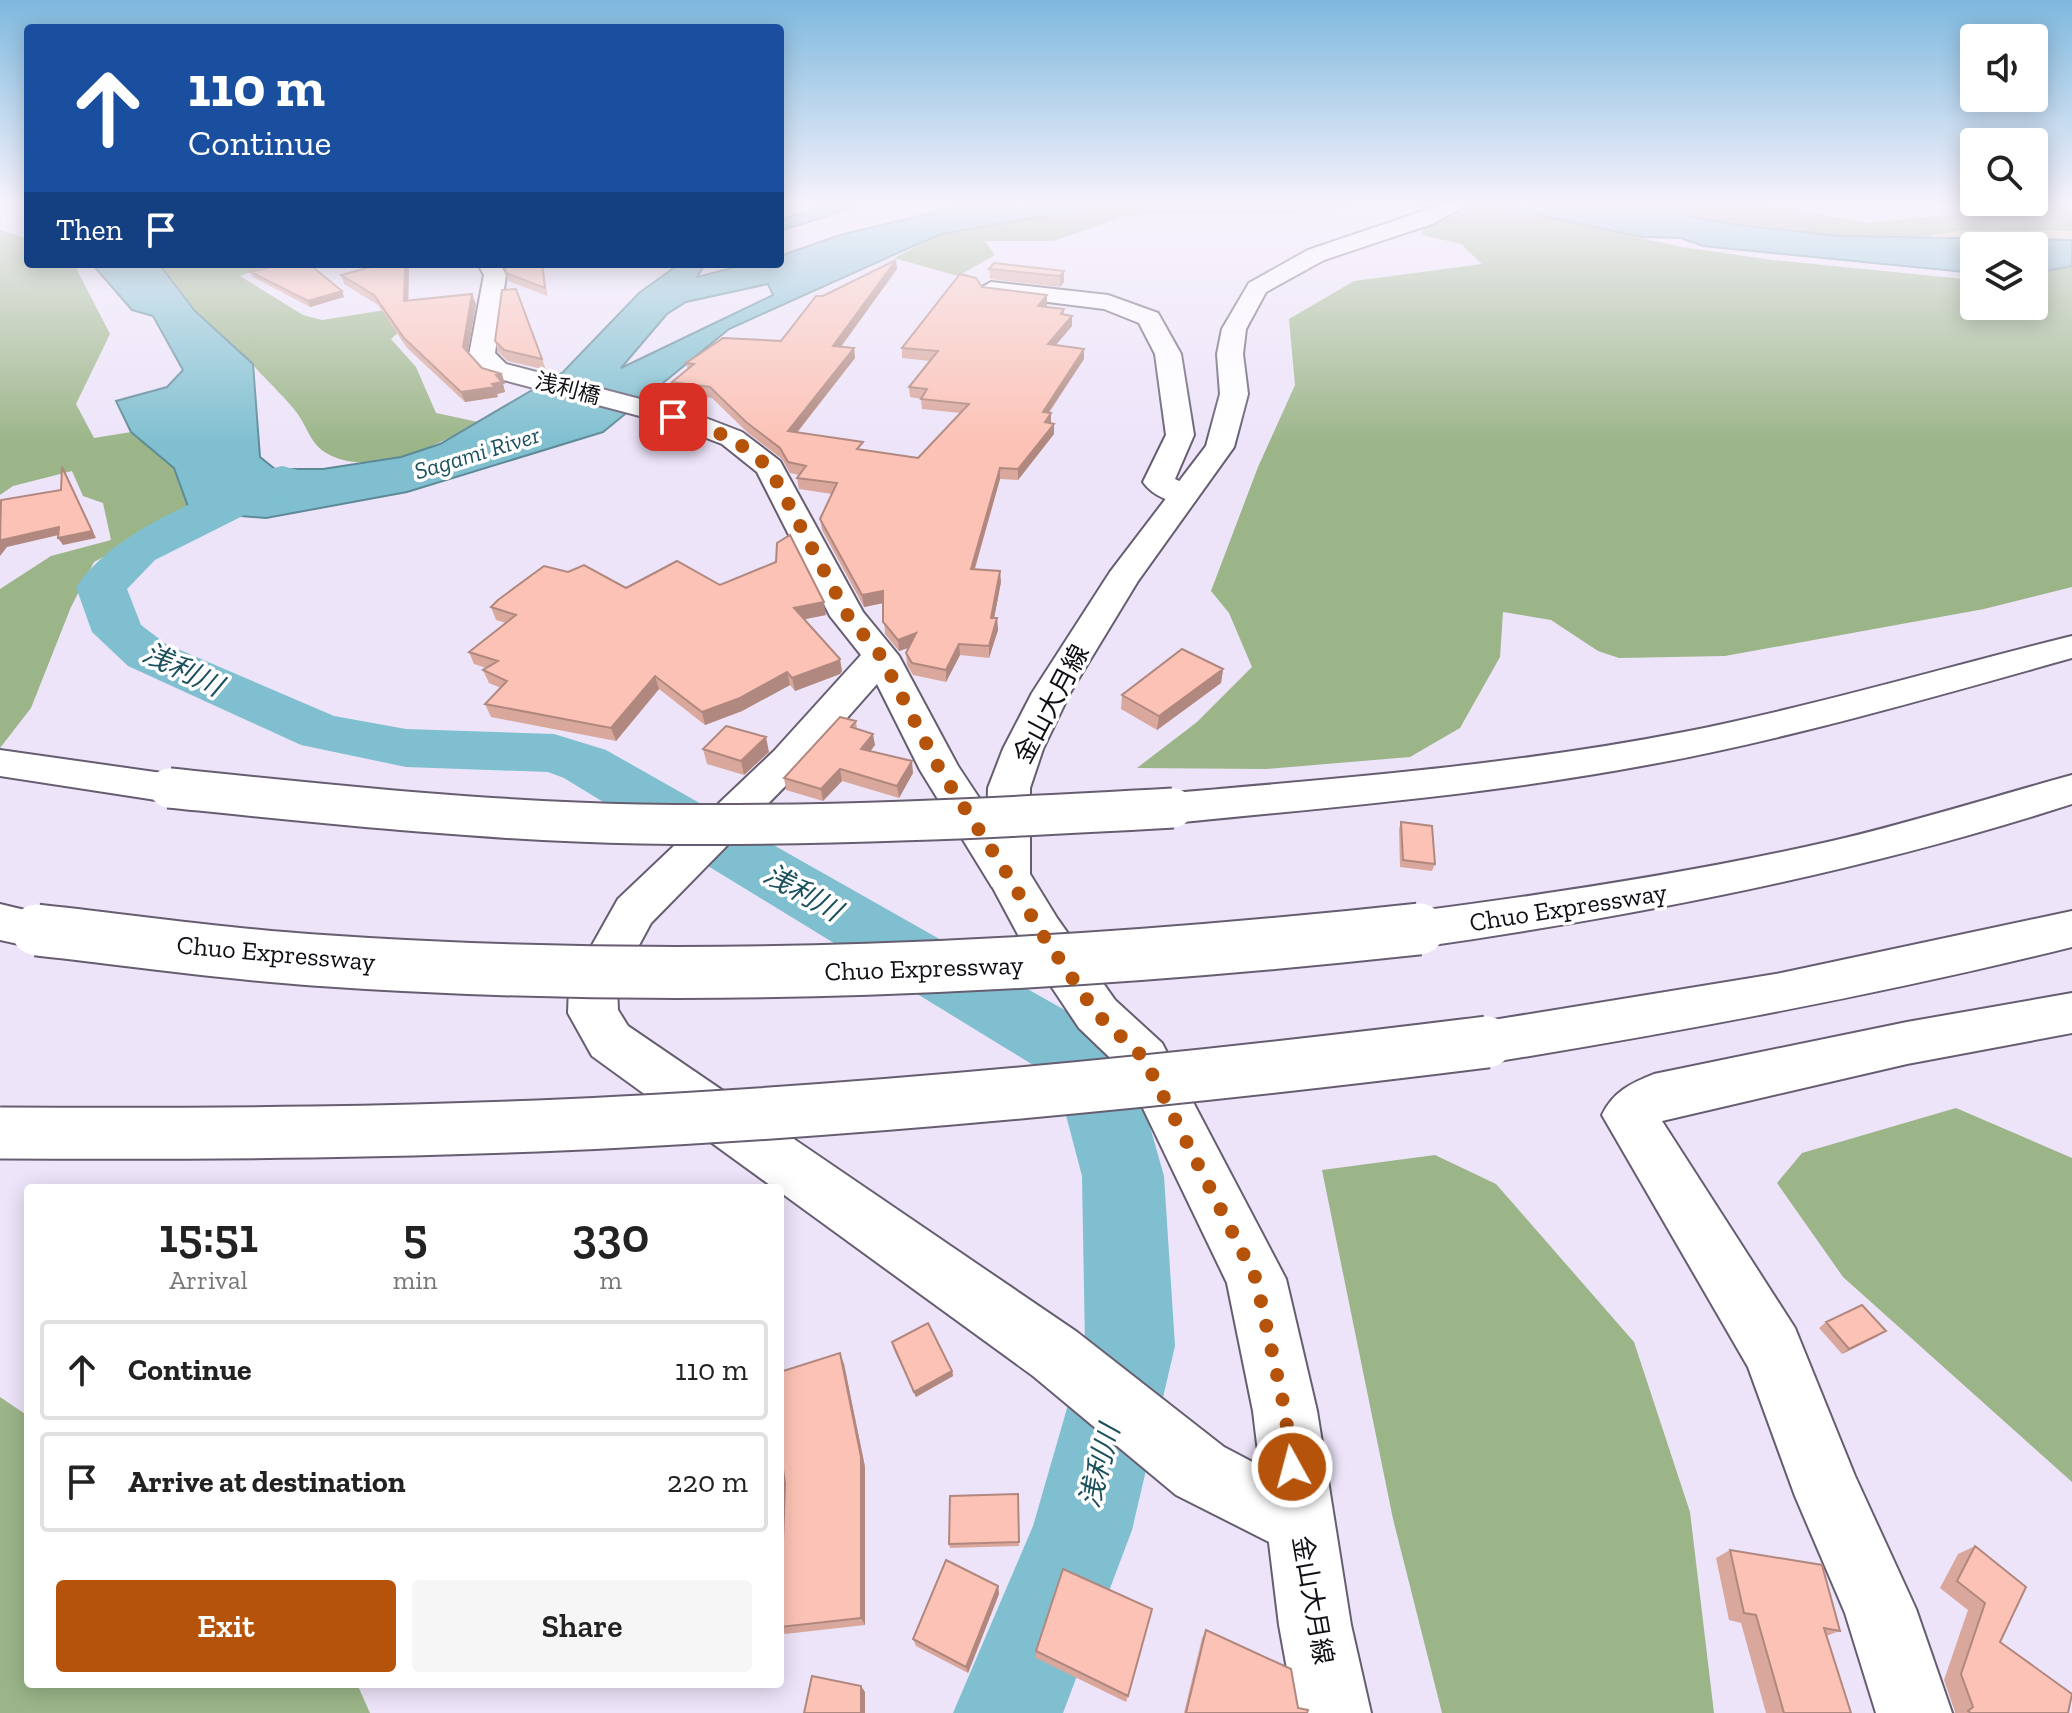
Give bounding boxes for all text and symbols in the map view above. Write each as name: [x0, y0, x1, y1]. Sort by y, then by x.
map controls: [1960, 24, 2048, 320]
button: sound: [1960, 24, 2048, 112]
text: 110 m: [188, 53, 325, 120]
icon: ahead: [56, 56, 160, 160]
text: Continue: [188, 121, 332, 164]
button: search: [1960, 128, 2048, 216]
icon: arrive: [139, 208, 183, 252]
text: Then: [56, 212, 123, 248]
button: layers: [1960, 232, 2048, 320]
street label: 浅利橋: [532, 367, 603, 410]
pin: [639, 383, 707, 451]
icon: arrive: [651, 395, 695, 439]
water label: Sagami River: [411, 419, 544, 485]
water label: 浅利川: [138, 636, 230, 704]
street label: 金山大月線: [1006, 639, 1096, 769]
water label: 浅利川: [758, 857, 850, 929]
street label: Chuo Expressway: [1467, 875, 1670, 938]
street label: Chuo Expressway: [175, 928, 377, 978]
street label: Chuo Expressway: [824, 949, 1025, 987]
text: 15:51: [159, 1207, 258, 1264]
text: 5: [403, 1207, 428, 1264]
text: 330: [572, 1207, 649, 1264]
text: Arrival: [169, 1264, 248, 1296]
text: min: [393, 1264, 437, 1296]
text: m: [599, 1264, 622, 1296]
icon: ahead: [60, 1348, 104, 1392]
text: Continue: [128, 1352, 252, 1388]
text: 110 m: [675, 1352, 748, 1388]
water label: 浅利川: [1073, 1418, 1127, 1511]
position arrow: [1250, 1425, 1334, 1509]
icon: arrive: [60, 1460, 104, 1504]
text: Arrive at destination: [128, 1464, 405, 1500]
text: 220 m: [667, 1464, 748, 1500]
street label: 金山大月線: [1286, 1533, 1340, 1667]
button: Exit: [56, 1580, 396, 1672]
button: Share: [412, 1580, 752, 1672]

